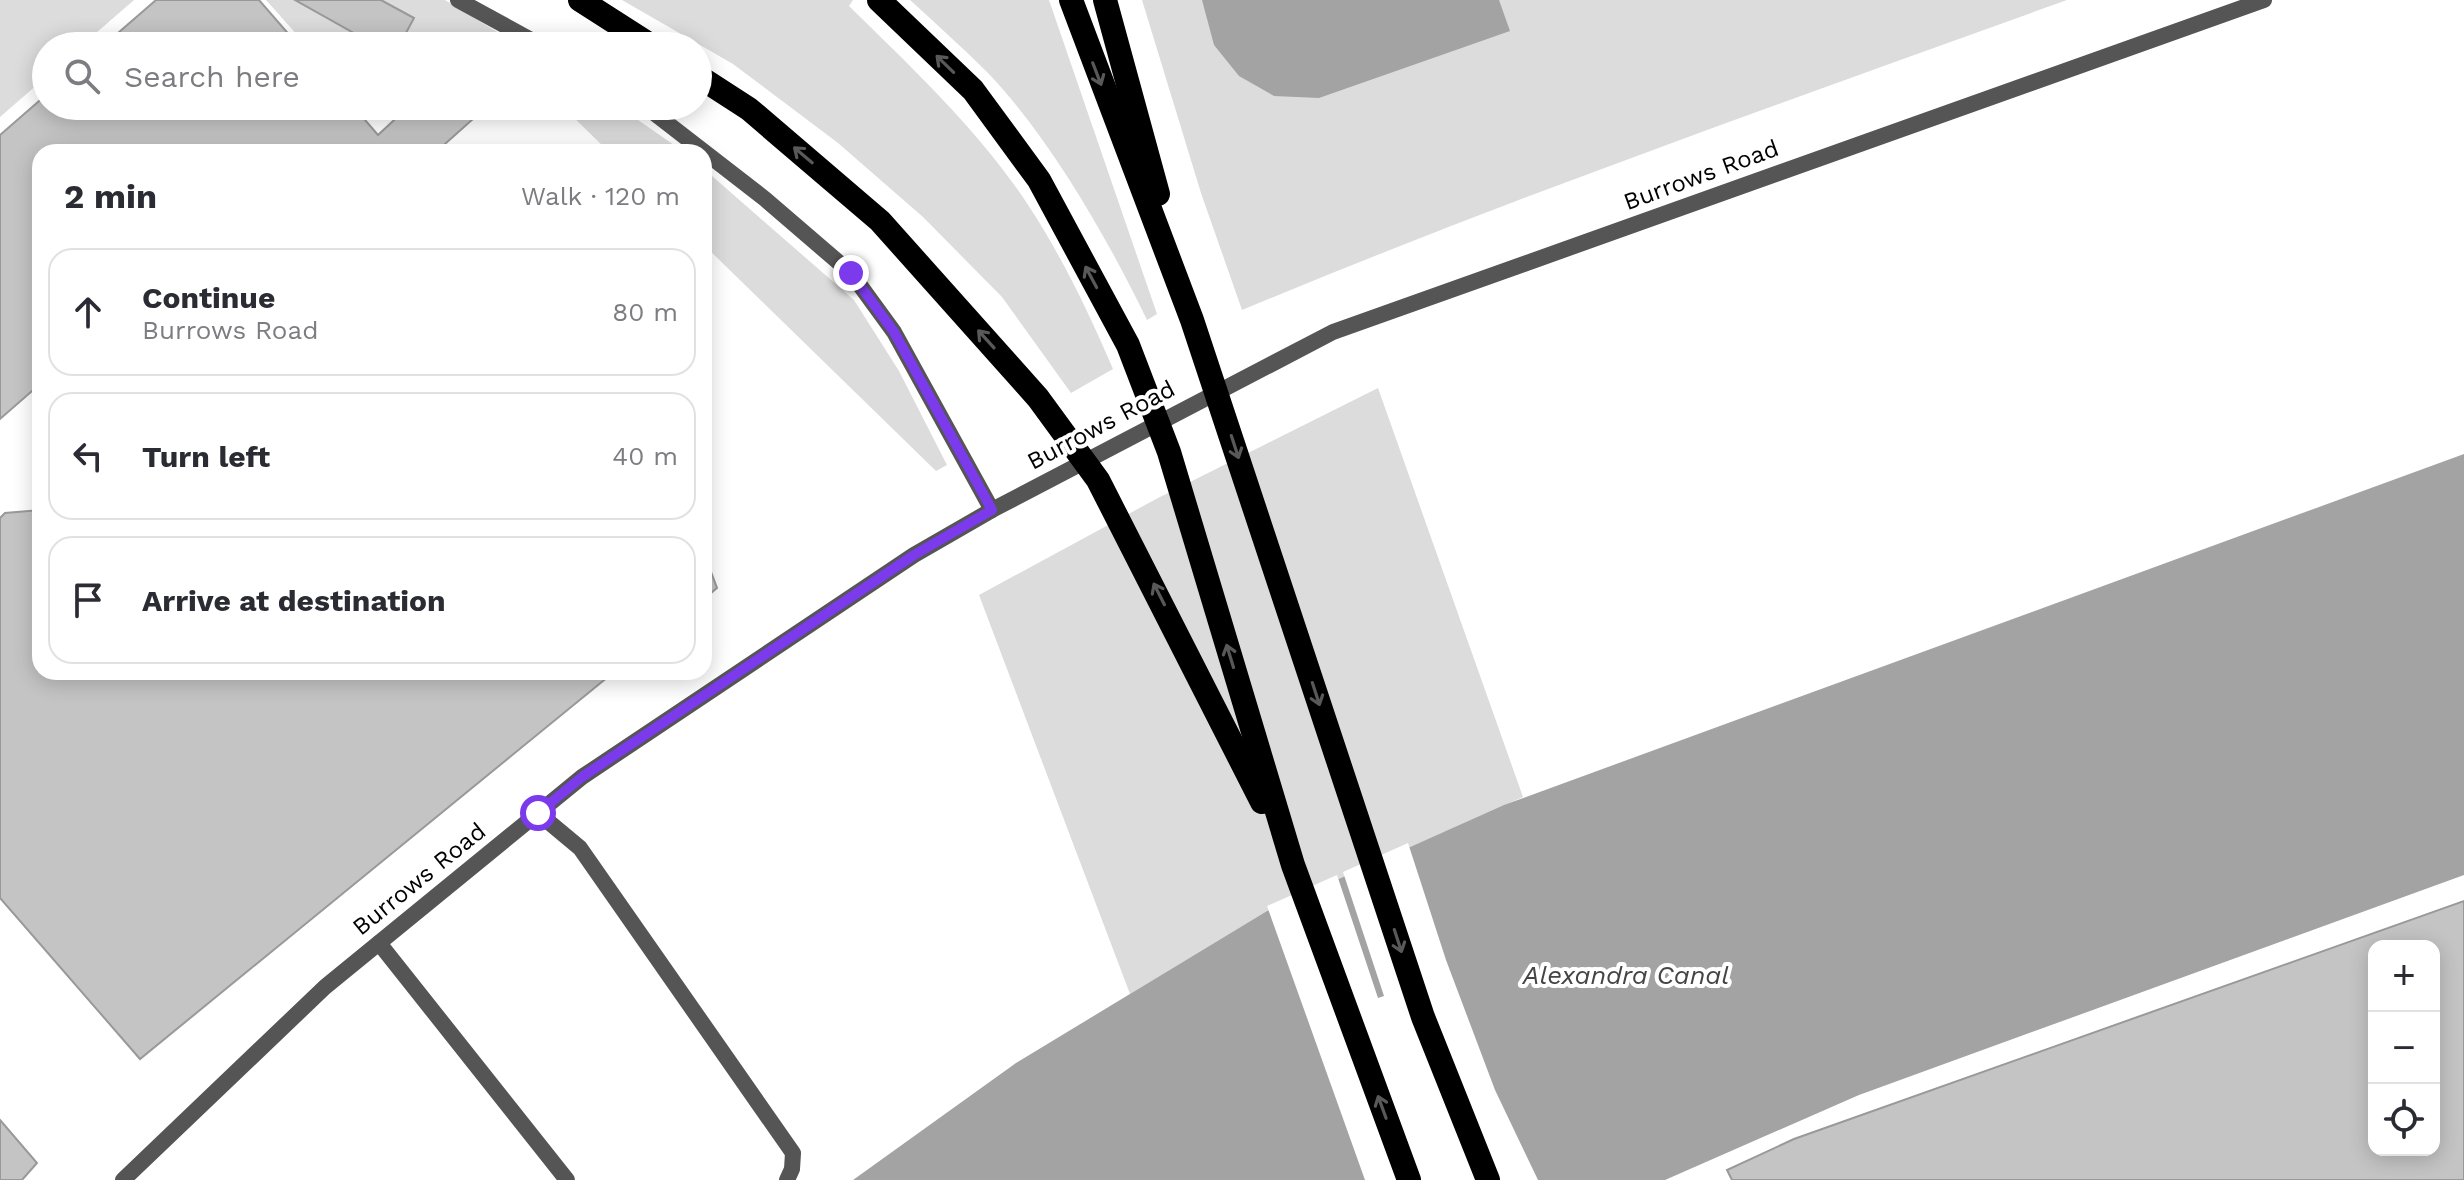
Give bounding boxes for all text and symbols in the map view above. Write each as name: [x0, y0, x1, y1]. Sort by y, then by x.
search box: [32, 32, 712, 120]
icon: search: [60, 54, 104, 98]
one-way arrow: [935, 54, 955, 73]
text: Search here: [124, 59, 300, 94]
one-way arrow: [1091, 61, 1105, 86]
street label: Burrows Road: [1620, 134, 1782, 216]
one-way arrow: [793, 146, 814, 164]
text: 2 min: [64, 176, 157, 216]
text: Walk · 120 m: [521, 181, 680, 211]
route end: [833, 255, 869, 291]
one-way arrow: [1083, 265, 1099, 289]
text: Continue: [142, 280, 275, 315]
icon: ahead: [66, 290, 110, 334]
text: 80 m: [612, 297, 678, 327]
text: Burrows Road: [142, 315, 319, 345]
one-way arrow: [977, 330, 995, 350]
street label: Burrows Road: [1023, 374, 1179, 476]
icon: left: [66, 434, 110, 478]
one-way arrow: [1228, 434, 1243, 459]
text: Turn left: [142, 439, 270, 474]
text: 40 m: [612, 441, 678, 471]
icon: arrive: [66, 578, 110, 622]
text: Arrive at destination: [142, 583, 446, 618]
one-way arrow: [1150, 583, 1166, 607]
one-way arrow: [1222, 644, 1236, 669]
one-way arrow: [1310, 681, 1324, 706]
route start: [520, 795, 556, 831]
street label: Burrows Road: [347, 817, 491, 941]
one-way arrow: [1392, 928, 1407, 953]
map controls: [2368, 940, 2440, 1156]
button: +: [2368, 940, 2440, 1012]
water label: Alexandra Canal: [1522, 960, 1729, 990]
button: −: [2368, 1012, 2440, 1084]
button: locate: [2368, 1084, 2440, 1156]
one-way arrow: [1374, 1095, 1389, 1120]

